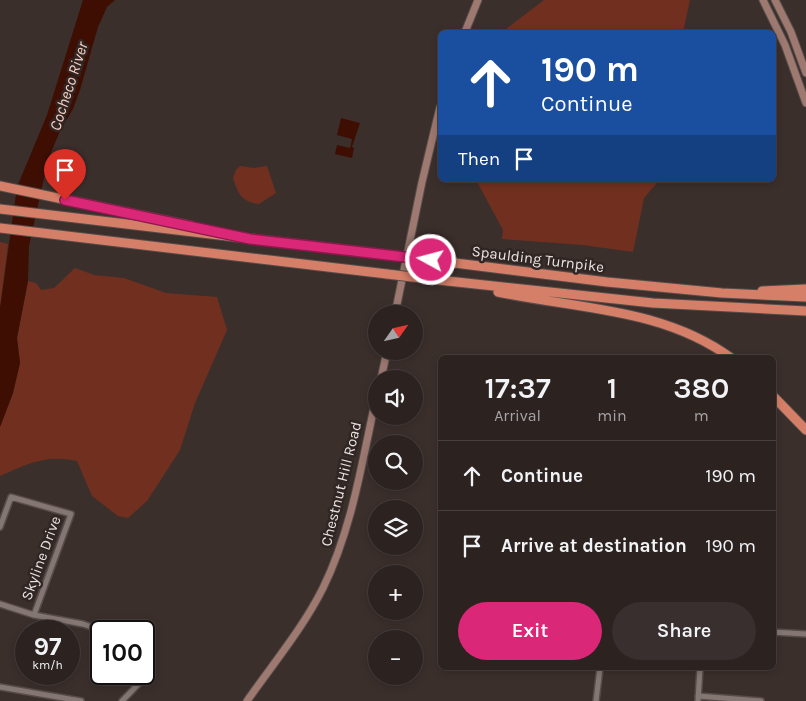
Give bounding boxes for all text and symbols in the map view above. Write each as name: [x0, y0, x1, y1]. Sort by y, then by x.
water label: Cocheco River: [45, 39, 92, 133]
text: 190 m: [541, 49, 639, 90]
icon: ahead: [458, 50, 523, 115]
text: Continue: [541, 91, 633, 117]
icon: arrive: [510, 145, 538, 173]
text: Then: [458, 148, 500, 170]
pin: [44, 149, 86, 200]
icon: arrive: [51, 156, 79, 184]
position arrow: [404, 233, 456, 285]
street label: Spaulding Turnpike: [471, 242, 605, 276]
north arrow: [368, 305, 422, 360]
map controls: [368, 305, 423, 685]
button: sound: [368, 370, 423, 425]
text: 17:37: [485, 370, 551, 406]
text: 1: [607, 370, 617, 406]
text: 380: [673, 370, 729, 406]
text: Arrival: [494, 406, 541, 425]
text: min: [597, 406, 627, 425]
text: m: [694, 406, 709, 425]
street label: Chestnut Hill Road: [317, 420, 365, 548]
button: search: [368, 435, 423, 490]
icon: ahead: [458, 462, 486, 490]
text: Continue: [501, 465, 583, 487]
text: 190 m: [705, 465, 756, 487]
button: layers: [368, 500, 423, 555]
street label: Skyline Drive: [17, 513, 65, 603]
icon: arrive: [458, 532, 486, 560]
text: Arrive at destination: [501, 535, 687, 557]
text: 190 m: [705, 535, 756, 557]
button: +: [368, 565, 423, 620]
button: Exit: [458, 602, 602, 660]
button: Share: [612, 602, 756, 660]
speed limit sign: 100: [90, 620, 155, 685]
button: −: [368, 630, 423, 685]
text: 97: [34, 632, 61, 661]
text: km/h: [32, 658, 63, 672]

